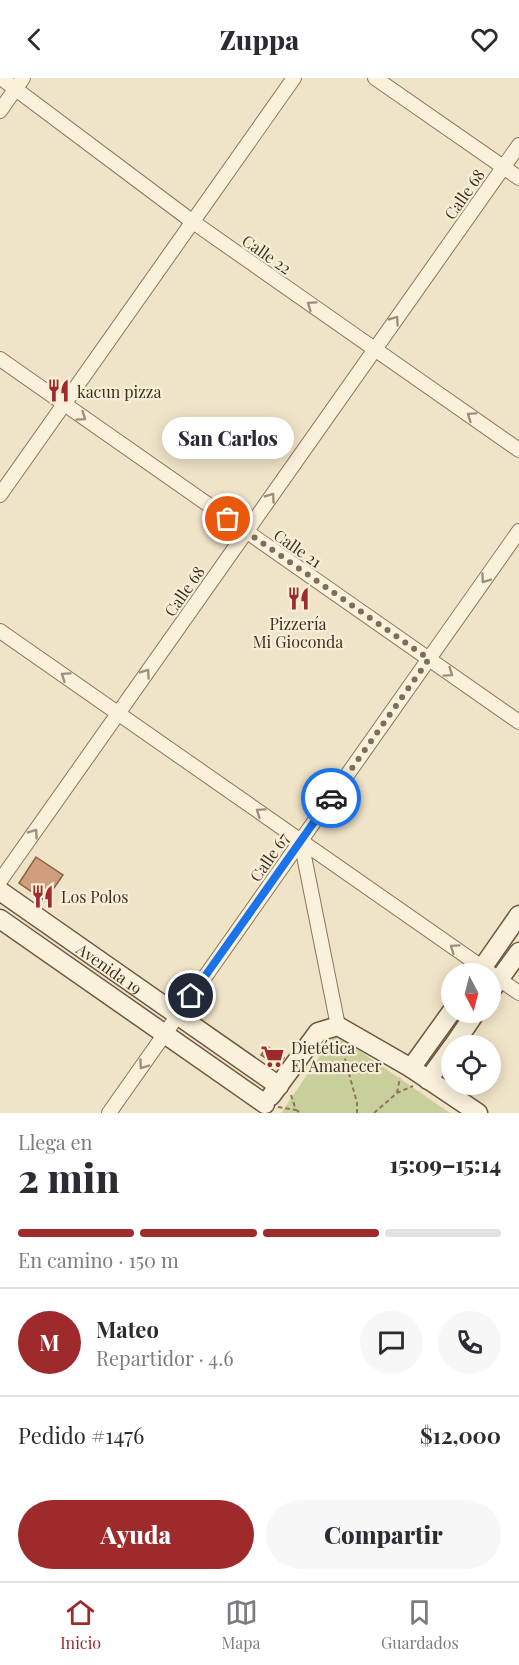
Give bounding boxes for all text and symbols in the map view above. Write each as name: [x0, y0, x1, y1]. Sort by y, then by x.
text: Zuppa: [220, 21, 299, 57]
icon: back: [18, 23, 51, 56]
icon: heart: [468, 23, 501, 56]
street label: Calle 68: [439, 165, 489, 223]
street label: Calle 22: [238, 230, 296, 278]
one-way arrow: [307, 301, 318, 312]
one-way arrow: [388, 316, 399, 327]
restaurant icon: kacun pizza: [46, 378, 72, 404]
place label: kacun pizza: [77, 381, 161, 402]
one-way arrow: [76, 410, 87, 421]
one-way arrow: [467, 412, 478, 423]
callout: San Carlos: [162, 417, 294, 459]
text: San Carlos: [178, 424, 278, 451]
one-way arrow: [264, 492, 275, 503]
pin: [202, 493, 253, 544]
icon: bag: [211, 502, 244, 535]
street label: Calle 21: [270, 524, 326, 572]
street label: Calle 68: [159, 562, 209, 620]
one-way arrow: [481, 573, 492, 584]
restaurant icon: Pizzería Mi Gioconda: [285, 585, 311, 611]
place label: Pizzería Mi Gioconda: [253, 613, 343, 652]
one-way arrow: [442, 666, 453, 677]
one-way arrow: [139, 669, 150, 680]
one-way arrow: [61, 672, 72, 683]
courier: [301, 768, 361, 828]
icon: car: [315, 782, 348, 815]
one-way arrow: [255, 808, 266, 819]
one-way arrow: [27, 828, 38, 839]
street label: Calle 67: [245, 828, 294, 885]
restaurant icon: Los Polos: [30, 883, 56, 909]
place label: Los Polos: [61, 886, 128, 907]
street label: Avenida 19: [72, 937, 147, 998]
one-way arrow: [449, 944, 460, 955]
north arrow: [441, 963, 501, 1023]
map controls: [441, 963, 501, 1095]
pin: [165, 970, 216, 1021]
icon: home: [174, 979, 207, 1012]
button: locate: [441, 1035, 501, 1095]
place label: Dietética El Amanecer: [291, 1037, 382, 1076]
supermarket icon: Dietética El Amanecer: [260, 1043, 286, 1069]
one-way arrow: [139, 1058, 150, 1069]
text: Llega en: [18, 1128, 93, 1155]
text: 15:09–15:14: [390, 1149, 501, 1179]
text: 2 min: [18, 1151, 120, 1203]
text: En camino · 150 m: [18, 1246, 179, 1273]
button: chat: [360, 1311, 423, 1374]
button: phone: [438, 1311, 501, 1374]
text: Mateo: [96, 1314, 159, 1344]
text: M: [39, 1327, 60, 1357]
text: Repartidor · 4.6: [96, 1344, 234, 1371]
text: Pedido #1476: [18, 1420, 144, 1450]
text: $12,000: [420, 1420, 501, 1450]
button: Ayuda: [18, 1500, 254, 1569]
button: Compartir: [266, 1500, 501, 1569]
tab: Inicio: [60, 1596, 101, 1653]
tab: Mapa: [221, 1596, 261, 1653]
tab: Guardados: [381, 1596, 459, 1653]

